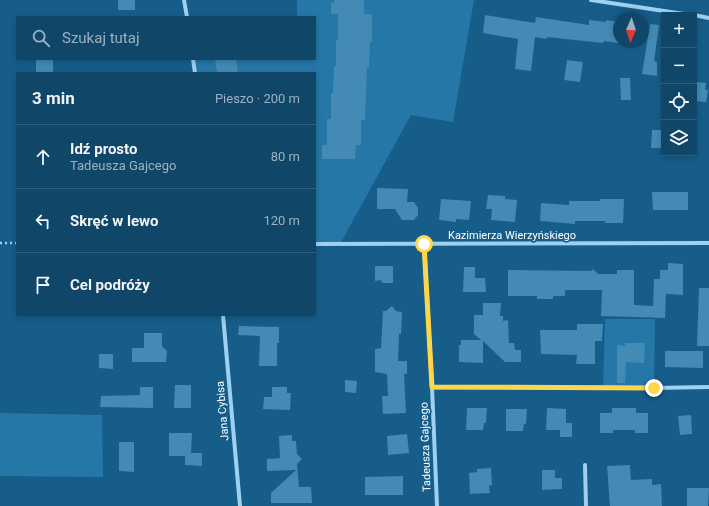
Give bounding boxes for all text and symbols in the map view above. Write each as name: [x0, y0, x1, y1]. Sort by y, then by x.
north arrow: [613, 12, 649, 48]
map controls: [661, 12, 697, 156]
button: +: [661, 12, 697, 48]
search box: [16, 16, 316, 60]
icon: search: [30, 27, 52, 49]
text: Szukaj tutaj: [62, 29, 140, 47]
button: −: [661, 48, 697, 84]
button: locate: [661, 84, 697, 120]
text: 3 min: [32, 88, 75, 108]
text: Pieszo · 200 m: [215, 91, 300, 106]
button: layers: [661, 120, 697, 156]
text: Idź prosto: [70, 140, 137, 158]
icon: ahead: [32, 146, 54, 168]
text: 80 m: [271, 149, 300, 164]
text: Tadeusza Gajcego: [70, 158, 176, 173]
icon: left: [32, 210, 54, 232]
text: Skręć w lewo: [70, 212, 159, 230]
text: 120 m: [263, 213, 300, 228]
street label: Kazimierza Wierzyńskiego: [448, 229, 576, 242]
route start: [415, 235, 433, 253]
icon: arrive: [32, 274, 54, 296]
text: Cel podróży: [70, 276, 150, 294]
route end: [645, 379, 663, 397]
street label: Jana Cybisa: [213, 381, 232, 441]
street label: Tadeusza Gajcego: [417, 402, 434, 492]

